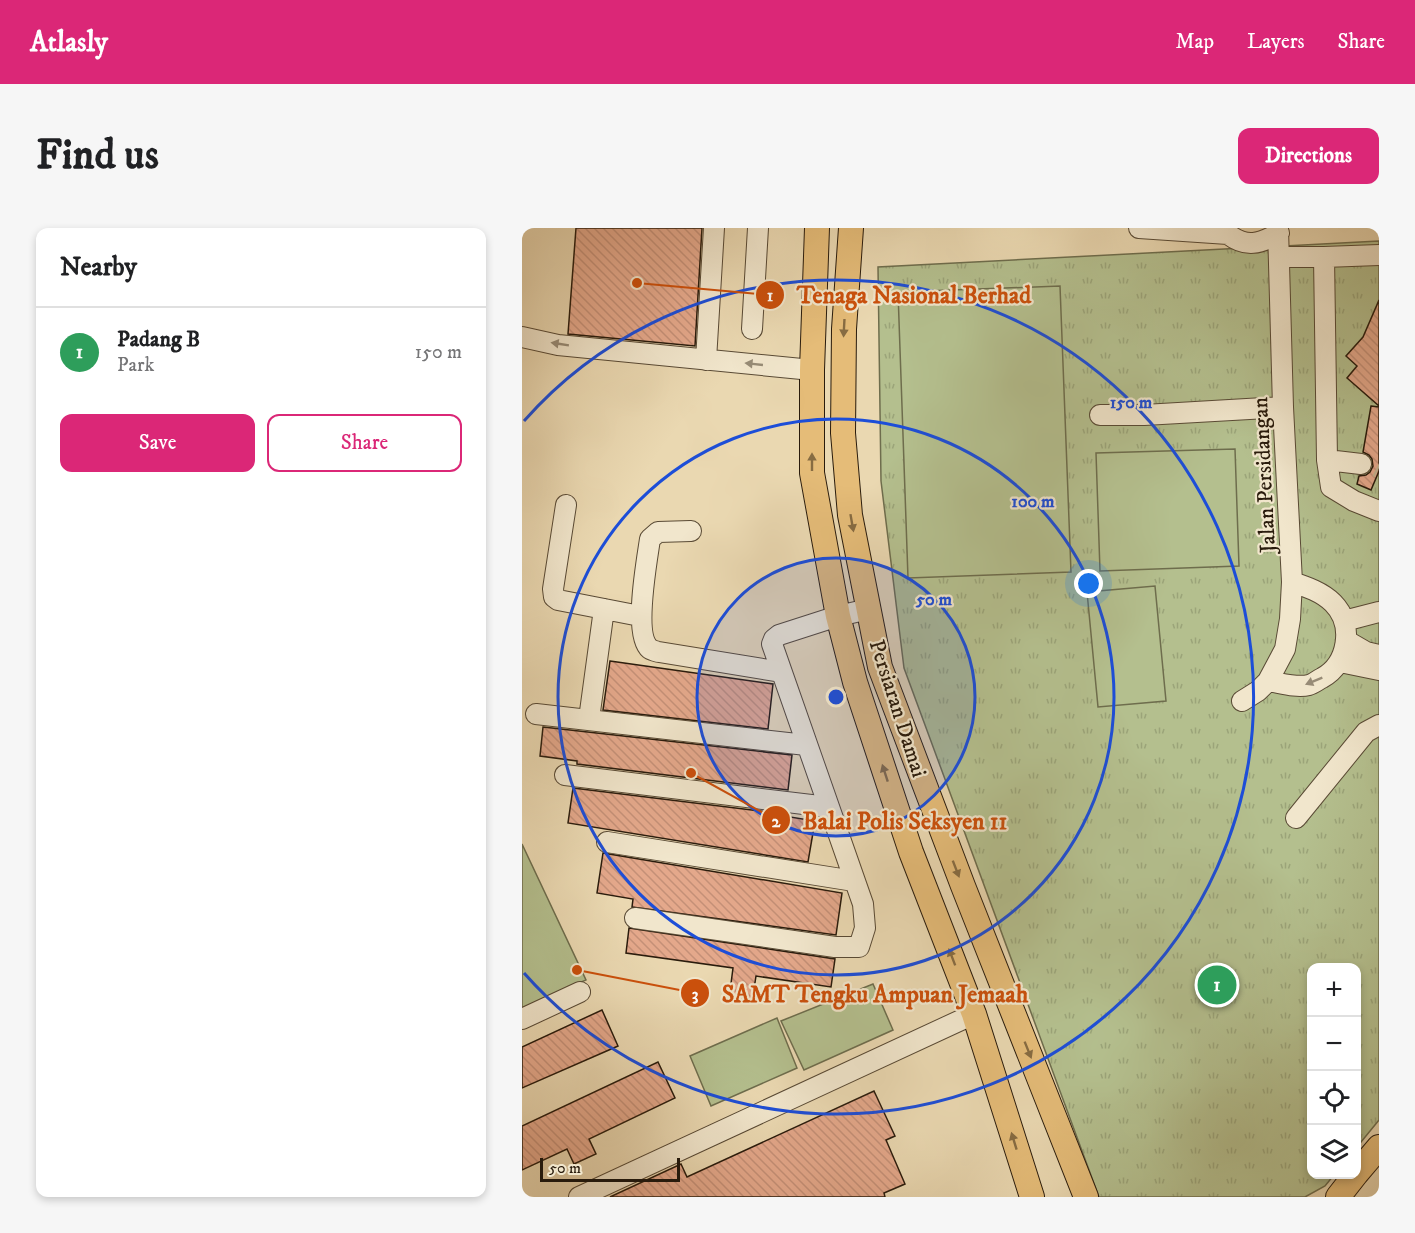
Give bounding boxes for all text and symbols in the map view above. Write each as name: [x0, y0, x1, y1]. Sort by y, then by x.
text: Atlasly: [30, 25, 108, 60]
text: Map: [1175, 29, 1214, 55]
text: Layers: [1247, 29, 1305, 55]
text: Share: [1338, 29, 1385, 55]
button: Directions: [1238, 128, 1379, 184]
text: Find us: [36, 130, 159, 182]
text: Nearby: [60, 251, 137, 284]
callout: Tenaga Nasional Berhad: [755, 274, 1043, 316]
text: Tenaga Nasional Berhad: [796, 281, 1032, 311]
text: 1: [767, 285, 774, 307]
one-way arrow: [840, 319, 849, 338]
text: Padang B: [117, 326, 200, 353]
text: 1: [76, 340, 83, 365]
text: 150 m: [415, 340, 462, 365]
one-way arrow: [550, 340, 569, 349]
text: Park: [117, 353, 154, 378]
one-way arrow: [744, 359, 763, 369]
text: 150 m: [1110, 392, 1153, 414]
street label: Jalan Persidangan: [1247, 396, 1282, 556]
button: Save: [60, 414, 255, 472]
button: Share: [267, 414, 462, 472]
one-way arrow: [807, 452, 817, 471]
text: 100 m: [1011, 491, 1055, 513]
one-way arrow: [848, 513, 857, 532]
your location: [1074, 569, 1103, 598]
text: 50 m: [915, 589, 952, 611]
street label: Persiaran Damai: [863, 636, 933, 781]
one-way arrow: [1305, 676, 1323, 686]
centre of rings: [826, 687, 846, 707]
one-way arrow: [880, 764, 889, 782]
callout: Balai Polis Seksyen 11: [761, 799, 1020, 841]
text: Balai Polis Seksyen 11: [803, 807, 1008, 837]
text: 2: [772, 811, 782, 833]
one-way arrow: [952, 860, 962, 878]
one-way arrow: [947, 947, 957, 965]
pin: 1: [1198, 962, 1236, 1008]
map controls: [1307, 963, 1361, 1179]
button: +: [1307, 963, 1361, 1017]
callout: SAMT Tengku Ampuan Jemaah: [680, 972, 1040, 1014]
text: SAMT Tengku Ampuan Jemaah: [722, 980, 1029, 1010]
text: 3: [692, 984, 699, 1006]
button: −: [1307, 1017, 1361, 1071]
one-way arrow: [1023, 1042, 1033, 1060]
button: locate: [1307, 1071, 1361, 1125]
button: layers: [1307, 1125, 1361, 1179]
one-way arrow: [1009, 1132, 1018, 1150]
scale bar: [540, 1155, 680, 1182]
text: 50 m: [549, 1158, 581, 1178]

